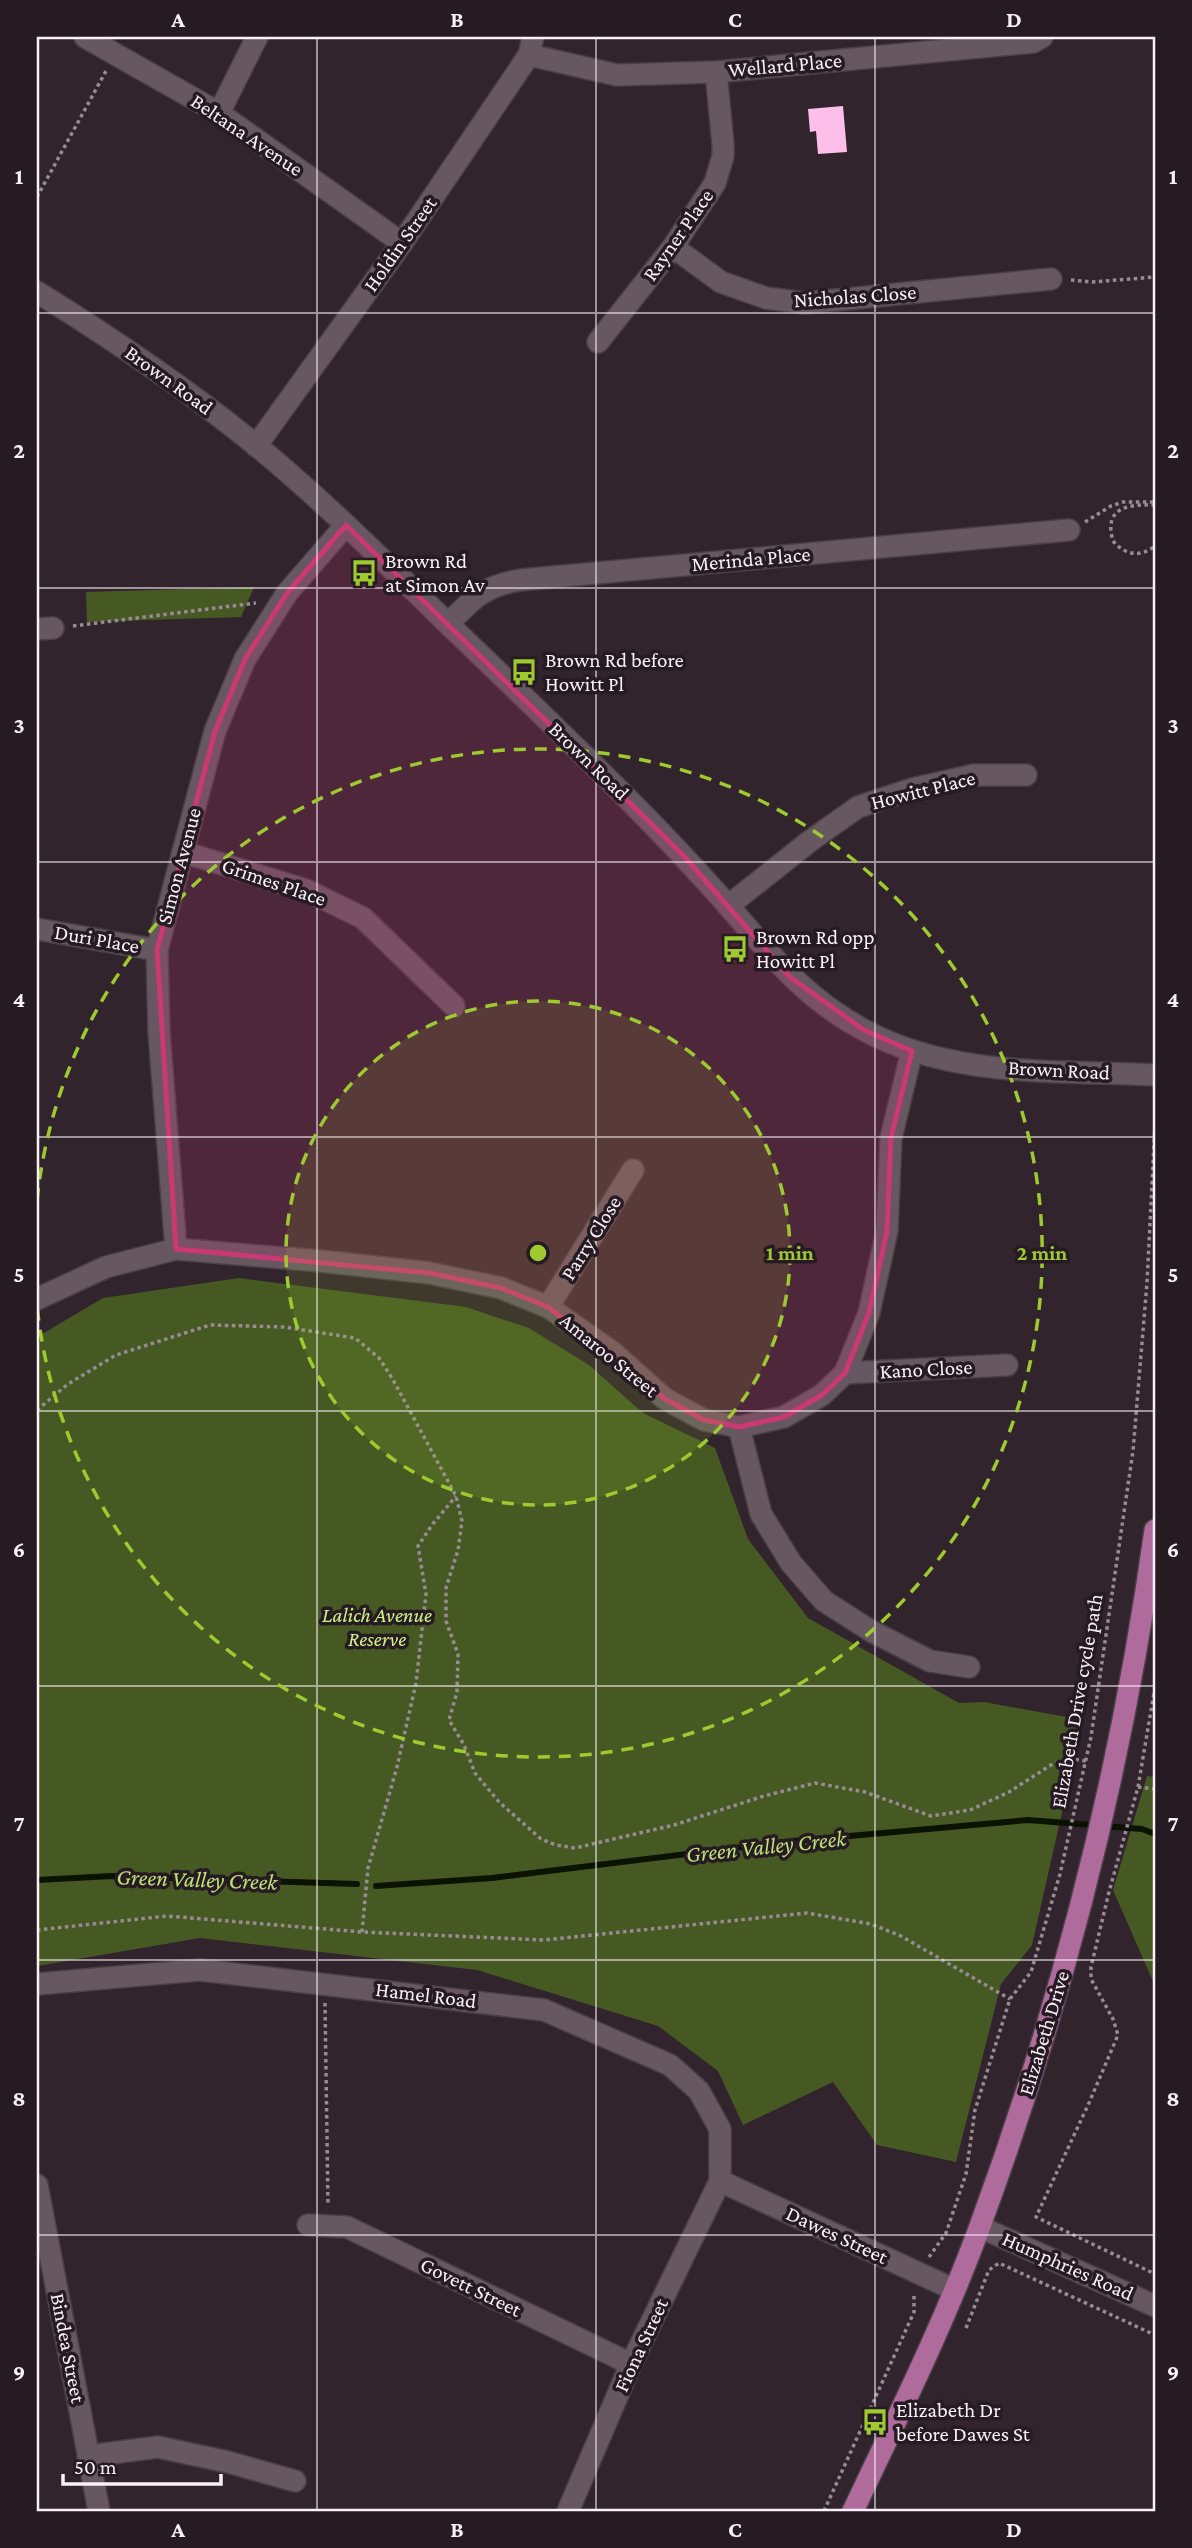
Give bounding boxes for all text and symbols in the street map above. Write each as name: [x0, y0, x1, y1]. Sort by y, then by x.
text: A: [170, 6, 185, 32]
text: B: [450, 6, 464, 32]
text: C: [728, 6, 742, 32]
text: D: [1006, 6, 1022, 32]
street label: Wellard Place: [727, 48, 843, 82]
street label: Beltana Avenue: [187, 89, 307, 181]
text: 1: [15, 163, 24, 189]
text: 1: [1169, 163, 1178, 189]
street label: Rayner Place: [638, 185, 718, 285]
street label: Holdin Street: [358, 191, 442, 296]
street label: Nicholas Close: [793, 280, 917, 312]
street label: Brown Road: [121, 340, 217, 420]
text: 2: [13, 437, 25, 463]
text: 2: [1167, 437, 1179, 463]
street label: Merinda Place: [691, 542, 811, 576]
place label: Brown Rd at Simon Av: [385, 549, 485, 597]
bus stop icon: Brown Rd at Simon Av: [349, 558, 379, 588]
place label: Brown Rd before Howitt Pl: [545, 648, 684, 696]
bus stop icon: Brown Rd before Howitt Pl: [509, 657, 539, 687]
text: 3: [13, 712, 25, 738]
text: 3: [1167, 712, 1179, 738]
street label: Brown Road: [544, 717, 634, 805]
street label: Howitt Place: [868, 765, 978, 815]
street label: Simon Avenue: [152, 805, 206, 927]
street label: Grimes Place: [219, 853, 329, 911]
street label: Duri Place: [53, 920, 141, 958]
place label: Brown Rd opp Howitt Pl: [756, 925, 874, 973]
bus stop icon: Brown Rd opp Howitt Pl: [720, 934, 750, 964]
text: 4: [13, 986, 25, 1012]
text: 4: [1167, 986, 1179, 1012]
street label: Brown Road: [1007, 1055, 1111, 1085]
street label: Parry Close: [556, 1192, 626, 1284]
centre of rings: [526, 1241, 550, 1265]
text: 1 min: [766, 1241, 814, 1265]
text: 2 min: [1017, 1241, 1067, 1265]
text: 5: [13, 1261, 25, 1287]
text: 5: [1167, 1261, 1179, 1287]
street label: Amaroo Street: [555, 1308, 664, 1403]
street label: Kano Close: [879, 1355, 973, 1383]
text: 6: [13, 1536, 25, 1562]
text: 6: [1167, 1536, 1179, 1562]
street label: Elizabeth Drive cycle path: [1046, 1592, 1108, 1810]
park label: Lalich Avenue Reserve: [322, 1603, 432, 1651]
text: 7: [13, 1810, 25, 1836]
text: 7: [1167, 1810, 1179, 1836]
water label: Green Valley Creek: [685, 1825, 848, 1867]
water label: Green Valley Creek: [116, 1863, 279, 1895]
street label: Elizabeth Drive: [1014, 1968, 1074, 2098]
street label: Hamel Road: [374, 1977, 478, 2013]
text: 8: [12, 2085, 26, 2111]
text: 8: [1166, 2085, 1180, 2111]
street label: Dawes Street: [782, 2201, 893, 2269]
street label: Humphries Road: [999, 2226, 1137, 2306]
street label: Govett Street: [417, 2252, 526, 2322]
street label: Bindea Street: [46, 2291, 91, 2406]
street label: Fiona Street: [609, 2294, 674, 2396]
text: 9: [13, 2359, 25, 2385]
text: 9: [1167, 2359, 1179, 2385]
place label: Elizabeth Dr before Dawes St: [896, 2398, 1031, 2446]
bus stop icon: Elizabeth Dr before Dawes St: [860, 2407, 890, 2437]
scale bar: [63, 2443, 220, 2487]
text: 50 m: [74, 2455, 117, 2479]
text: A: [170, 2516, 185, 2542]
text: B: [450, 2516, 464, 2542]
text: C: [728, 2516, 742, 2542]
text: D: [1006, 2516, 1022, 2542]

